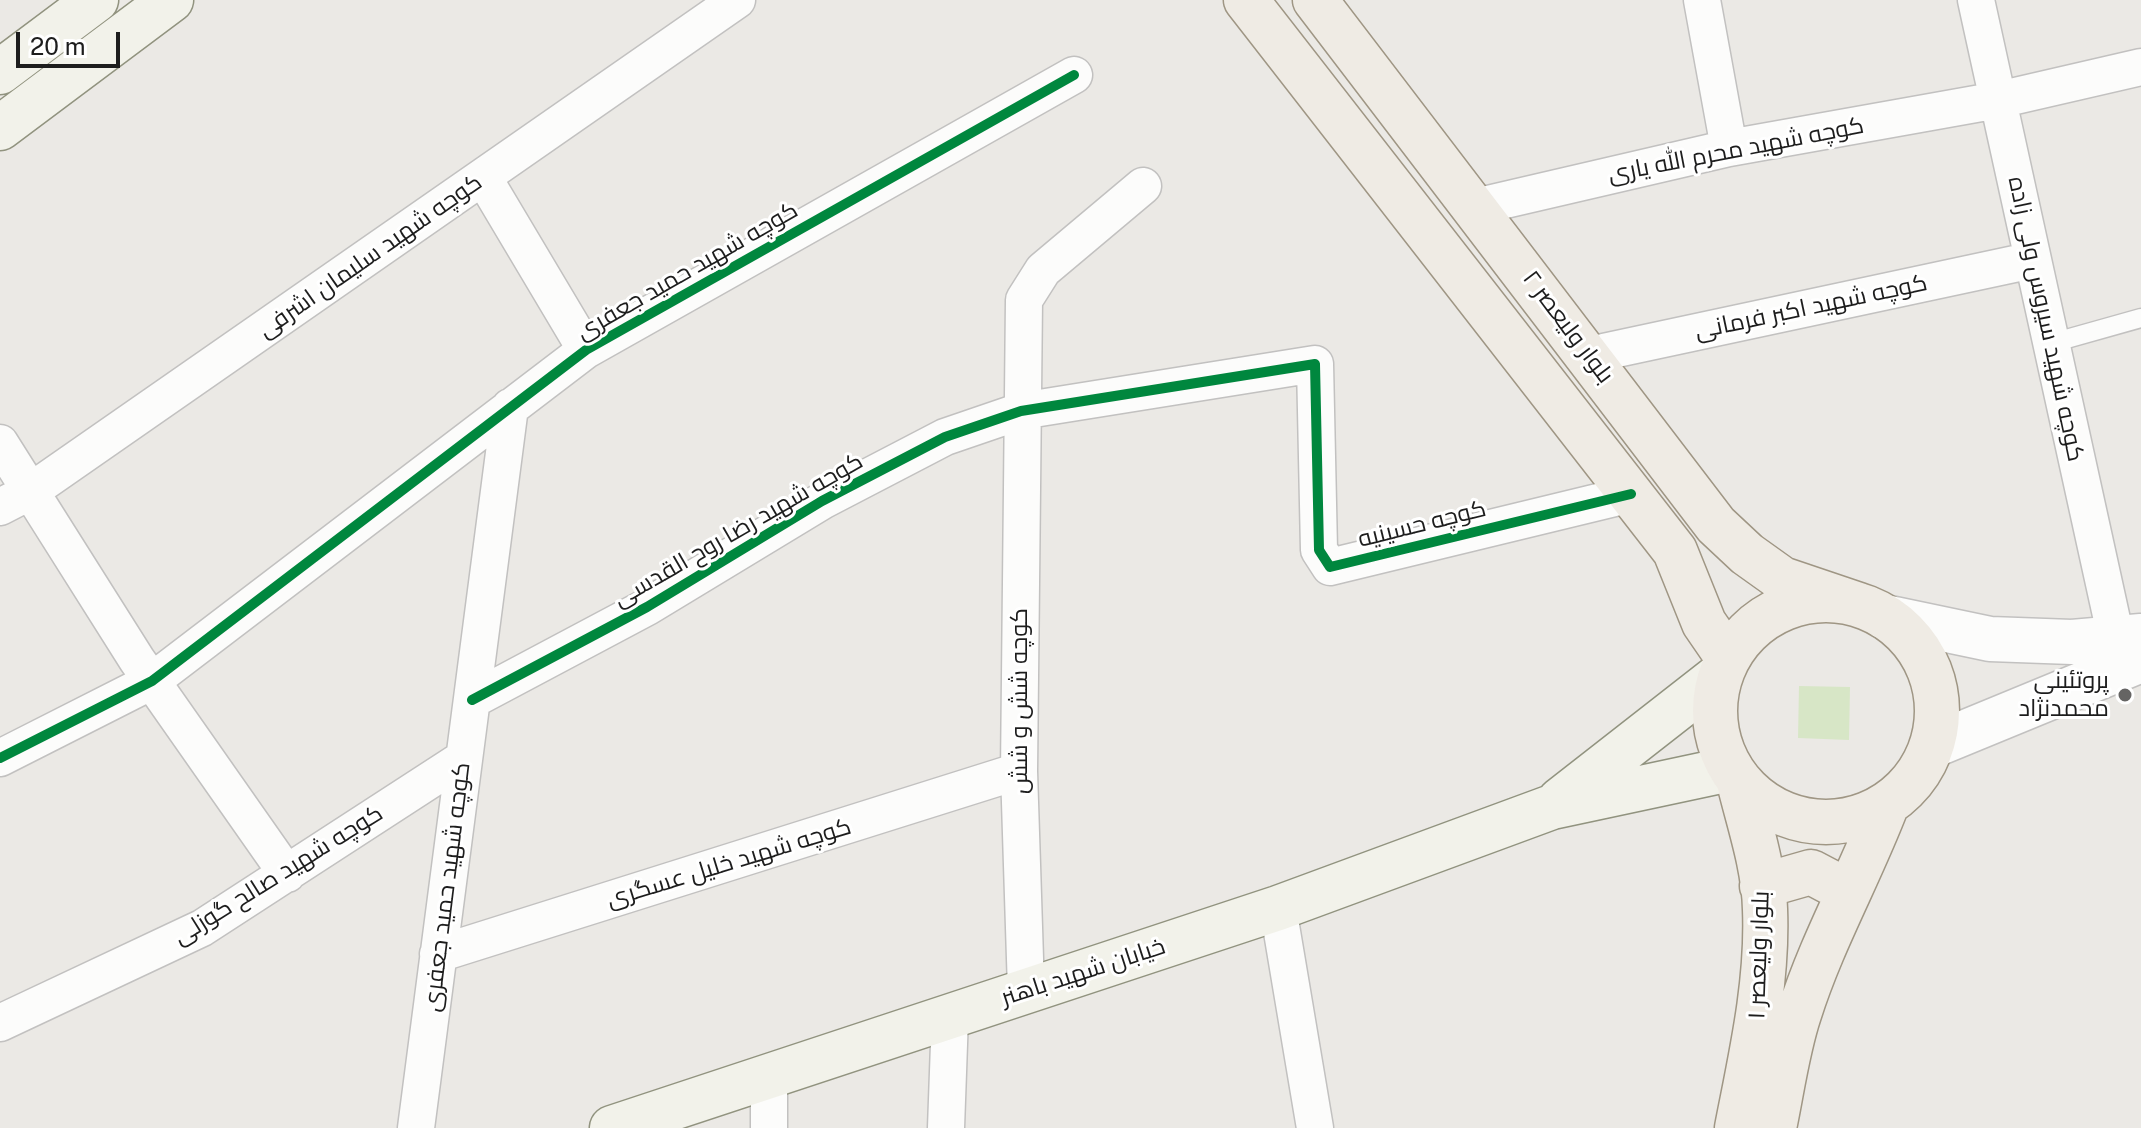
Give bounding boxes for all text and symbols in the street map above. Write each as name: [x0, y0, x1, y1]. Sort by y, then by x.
scale bar: [20, 16, 124, 66]
text: 20 m: [30, 32, 86, 60]
street label: کوچه شهید محرم الله یاری: [1606, 111, 1866, 189]
street label: کوچه شهید سلیمان اشرفی: [252, 168, 488, 344]
street label: کوچه شهید سیروس ولی زاده: [2002, 174, 2090, 464]
street label: کوچه شهید حمید جعفری: [571, 196, 803, 346]
street label: بلوار ولیعصر ۲: [1516, 265, 1620, 389]
street label: کوچه شهید اکبر فرمانی: [1692, 268, 1930, 346]
street label: کوچه شهید رضا روح القدسی: [608, 447, 868, 613]
street label: کوچه حسینیه: [1355, 494, 1489, 554]
street label: کوچه شش و شش: [1006, 608, 1034, 794]
place label: پروتئینی محمدنژاد: [2018, 667, 2109, 723]
marker: پروتئینی محمدنژاد: [2116, 686, 2134, 704]
street label: کوچه شهید حمید جعفری: [417, 761, 477, 1013]
street label: کوچه شهید صالح گوزلی: [168, 799, 388, 951]
street label: کوچه شهید خلیل عسگری: [603, 812, 855, 914]
street label: بلوار ولیعصر ۱: [1742, 890, 1776, 1020]
street label: خیابان شهید باهنر: [997, 932, 1169, 1012]

